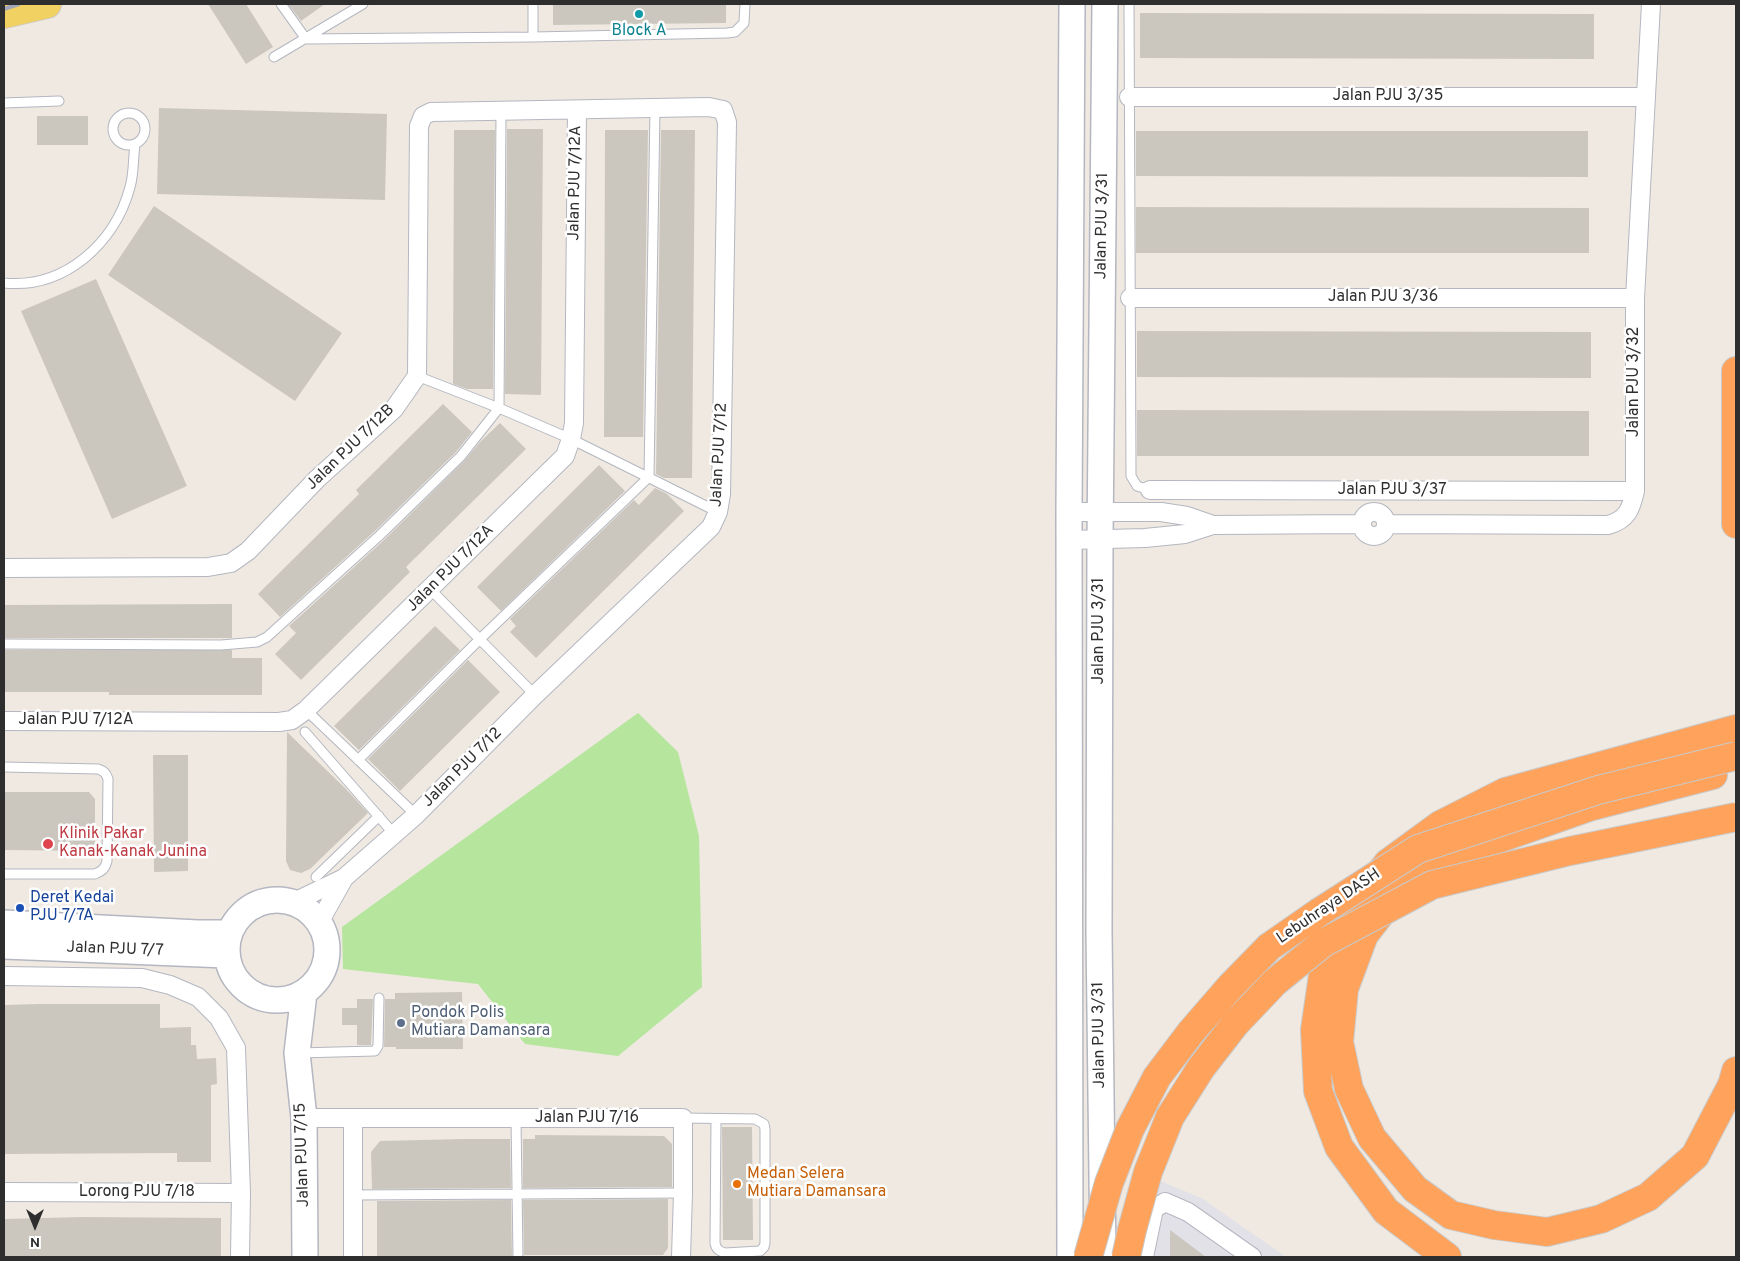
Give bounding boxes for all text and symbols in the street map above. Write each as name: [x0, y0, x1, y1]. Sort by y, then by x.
marker: Block A: [633, 8, 645, 20]
place label: Block A: [612, 22, 666, 42]
street label: Jalan PJU 3/35: [1333, 87, 1443, 107]
street label: Jalan PJU 7/12A: [565, 125, 587, 241]
street label: Jalan PJU 3/31: [1092, 172, 1114, 280]
street label: Jalan PJU 3/36: [1328, 288, 1438, 308]
street label: Jalan PJU 3/32: [1625, 327, 1645, 437]
street label: Jalan PJU 7/12B: [303, 401, 399, 495]
street label: Jalan PJU 7/12: [708, 402, 732, 508]
street label: Jalan PJU 3/37: [1337, 481, 1447, 501]
street label: Jalan PJU 7/12A: [403, 521, 499, 617]
street label: Jalan PJU 3/31: [1090, 578, 1110, 684]
street label: Jalan PJU 7/12A: [18, 711, 134, 731]
street label: Jalan PJU 7/12: [419, 724, 507, 812]
place label: Klinik Pakar Kanak-Kanak Junina: [59, 825, 207, 863]
marker: Klinik Pakar Kanak-Kanak Junina: [41, 837, 55, 851]
street label: Lebuhraya DASH: [1274, 865, 1384, 949]
place label: Deret Kedai PJU 7/7A: [30, 889, 114, 927]
marker: Deret Kedai PJU 7/7A: [14, 902, 26, 914]
street label: Jalan PJU 7/7: [66, 939, 164, 961]
street label: Jalan PJU 3/31: [1089, 981, 1111, 1089]
place label: Pondok Polis Mutiara Damansara: [411, 1004, 550, 1042]
marker: Pondok Polis Mutiara Damansara: [395, 1017, 407, 1029]
street label: Jalan PJU 7/15: [292, 1102, 314, 1208]
street label: Jalan PJU 7/16: [535, 1109, 639, 1129]
place label: Medan Selera Mutiara Damansara: [747, 1165, 886, 1203]
marker: Medan Selera Mutiara Damansara: [731, 1178, 743, 1190]
street label: Lorong PJU 7/18: [79, 1183, 195, 1203]
north arrow: [10, 1201, 60, 1251]
text: N: [30, 1233, 40, 1250]

